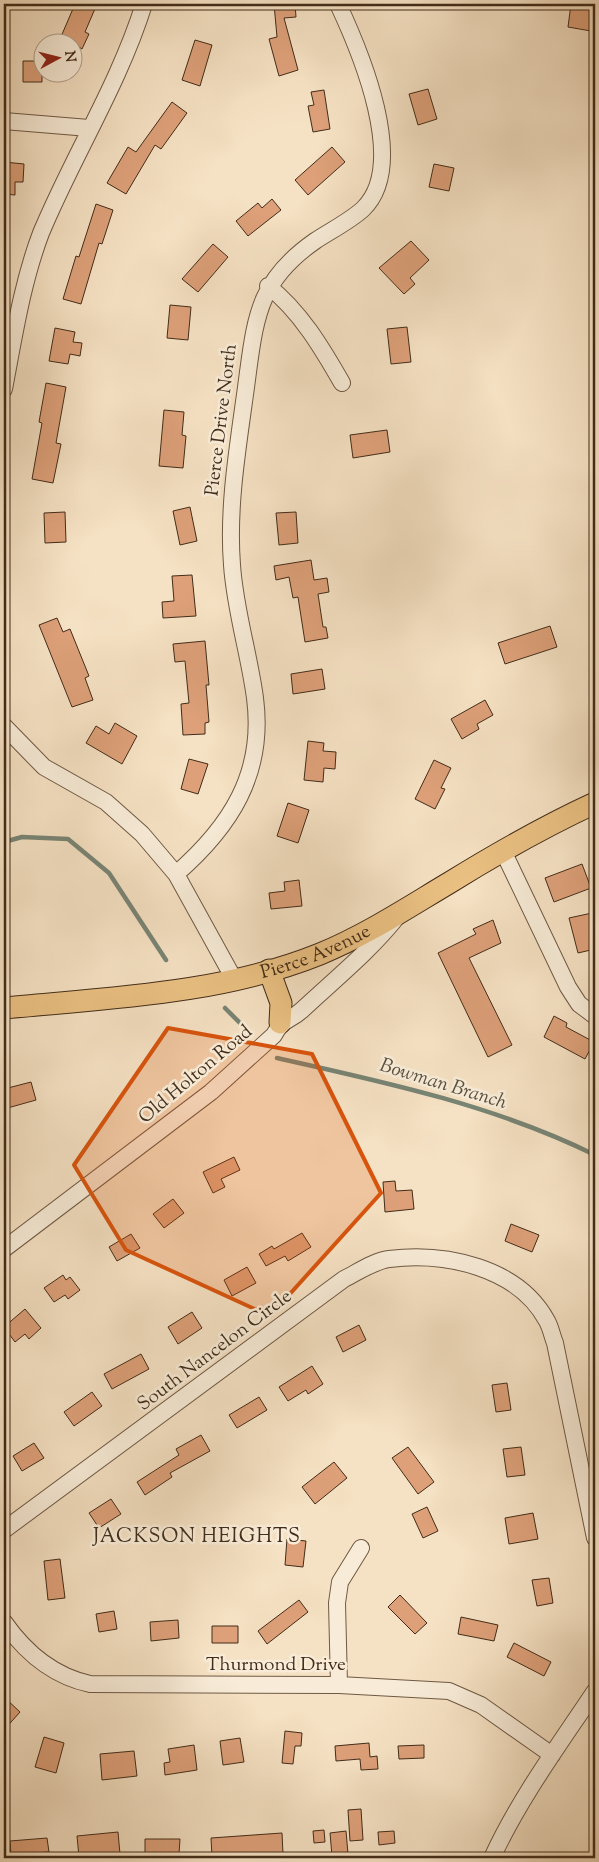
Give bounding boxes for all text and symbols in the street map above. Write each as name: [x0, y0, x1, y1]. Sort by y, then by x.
north arrow: [32, 32, 82, 82]
text: N: [58, 50, 80, 63]
street label: Pierce Drive North: [199, 342, 245, 498]
street label: Pierce Avenue: [257, 918, 376, 987]
street label: Old Holton Road: [133, 1019, 259, 1131]
water label: Bowman Branch: [376, 1052, 510, 1118]
street label: South Nancelon Circle: [132, 1284, 298, 1418]
district label: JACKSON HEIGHTS: [92, 1523, 301, 1552]
street label: Thurmond Drive: [206, 1652, 346, 1679]

